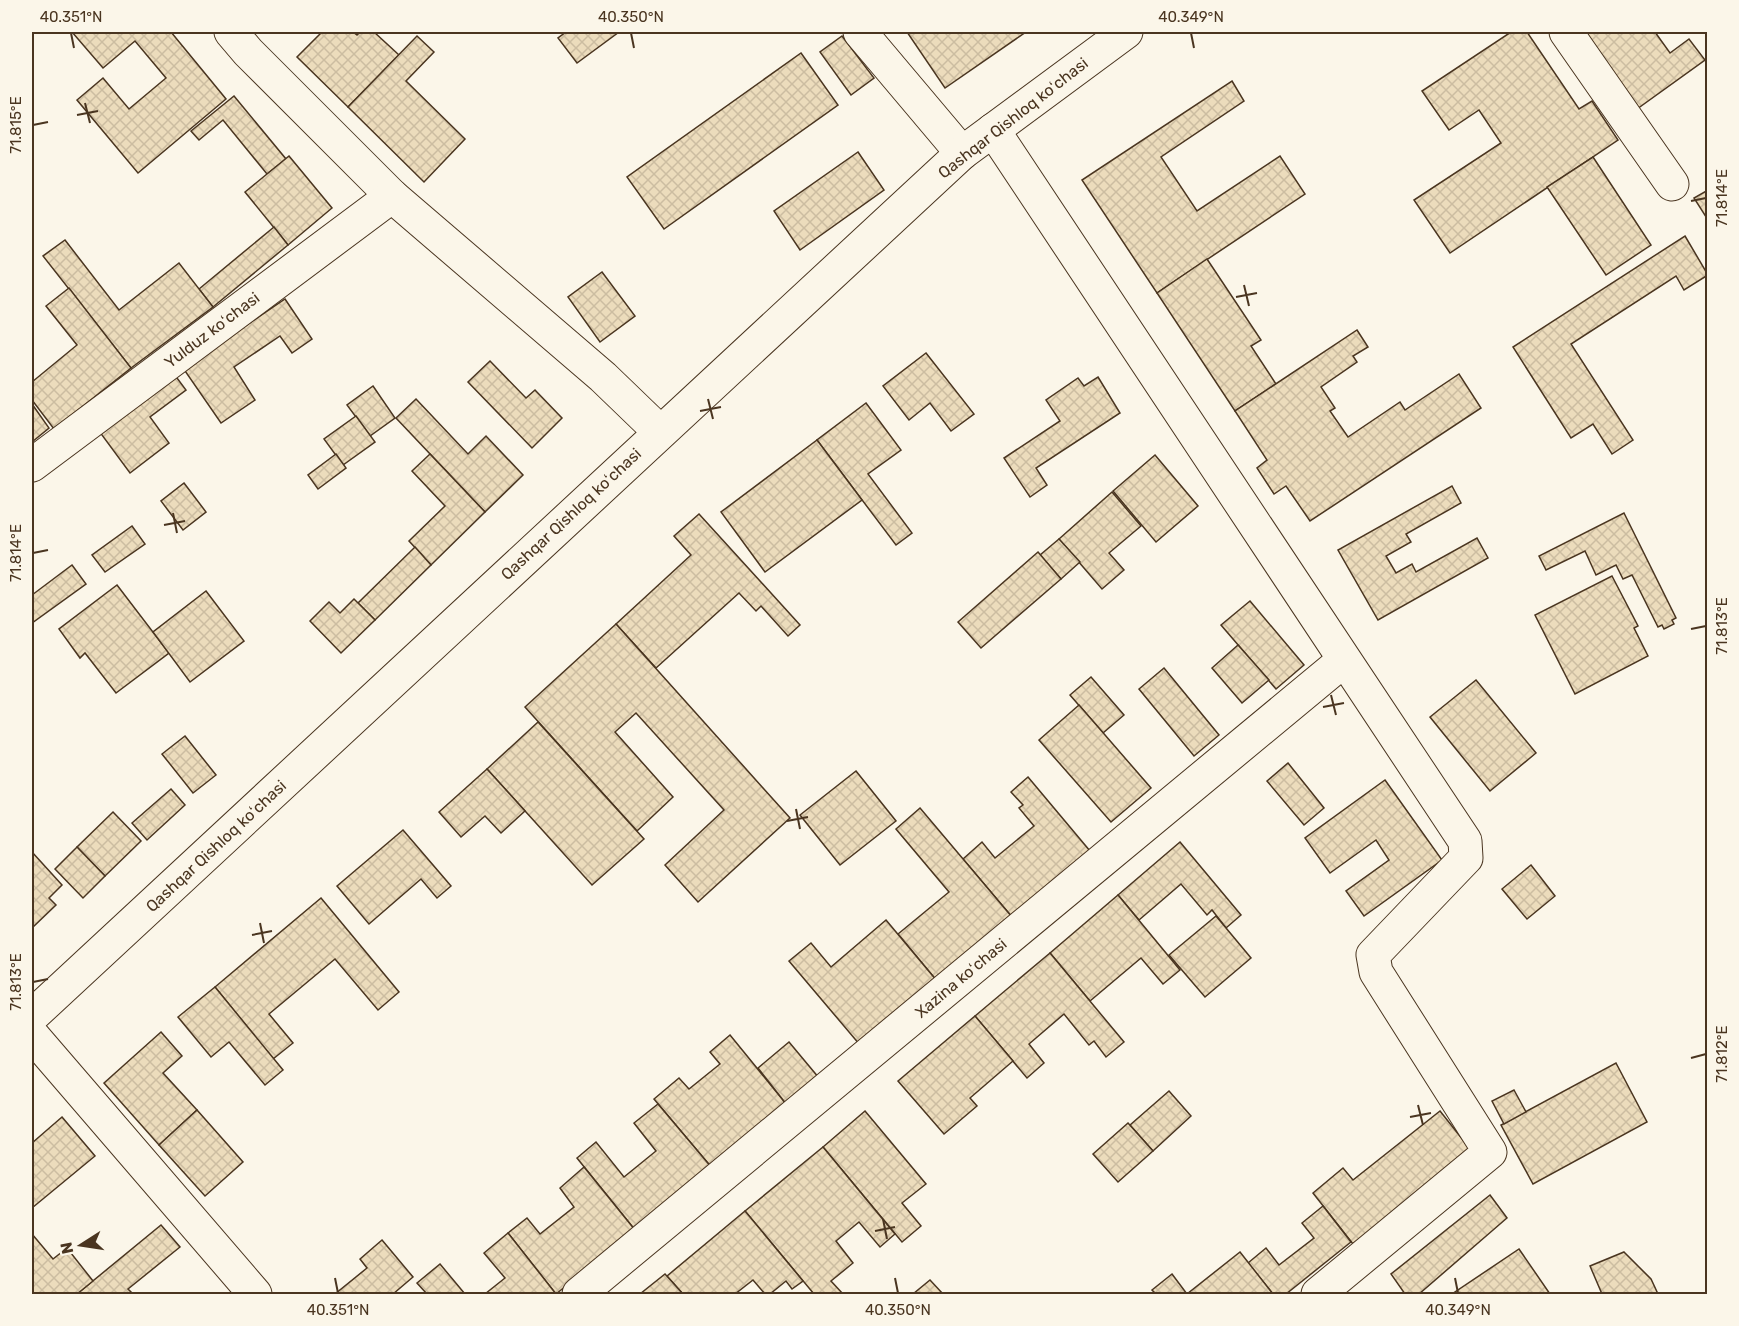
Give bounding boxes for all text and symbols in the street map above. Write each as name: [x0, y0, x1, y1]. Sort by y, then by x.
text: 40.351°N: [40, 8, 102, 26]
text: 40.350°N: [598, 8, 664, 26]
text: 40.349°N: [1158, 8, 1224, 26]
street label: Qashqar Qishloq koʻchasi: [934, 54, 1092, 182]
text: 71.815°E: [7, 96, 25, 154]
text: 71.814°E: [1713, 169, 1731, 227]
street label: Yulduz koʻchasi: [161, 288, 263, 372]
street label: Qashqar Qishloq koʻchasi: [497, 444, 645, 584]
text: 71.814°E: [7, 524, 25, 582]
text: 71.813°E: [1713, 597, 1731, 655]
street label: Qashqar Qishloq koʻchasi: [142, 776, 290, 916]
street label: Xazina koʻchasi: [911, 934, 1011, 1022]
text: 71.813°E: [7, 953, 25, 1011]
text: 71.812°E: [1713, 1025, 1731, 1083]
north arrow: [51, 1215, 111, 1275]
text: N: [56, 1240, 77, 1256]
text: 40.351°N: [307, 1301, 369, 1319]
text: 40.350°N: [865, 1301, 931, 1319]
text: 40.349°N: [1425, 1301, 1491, 1319]

